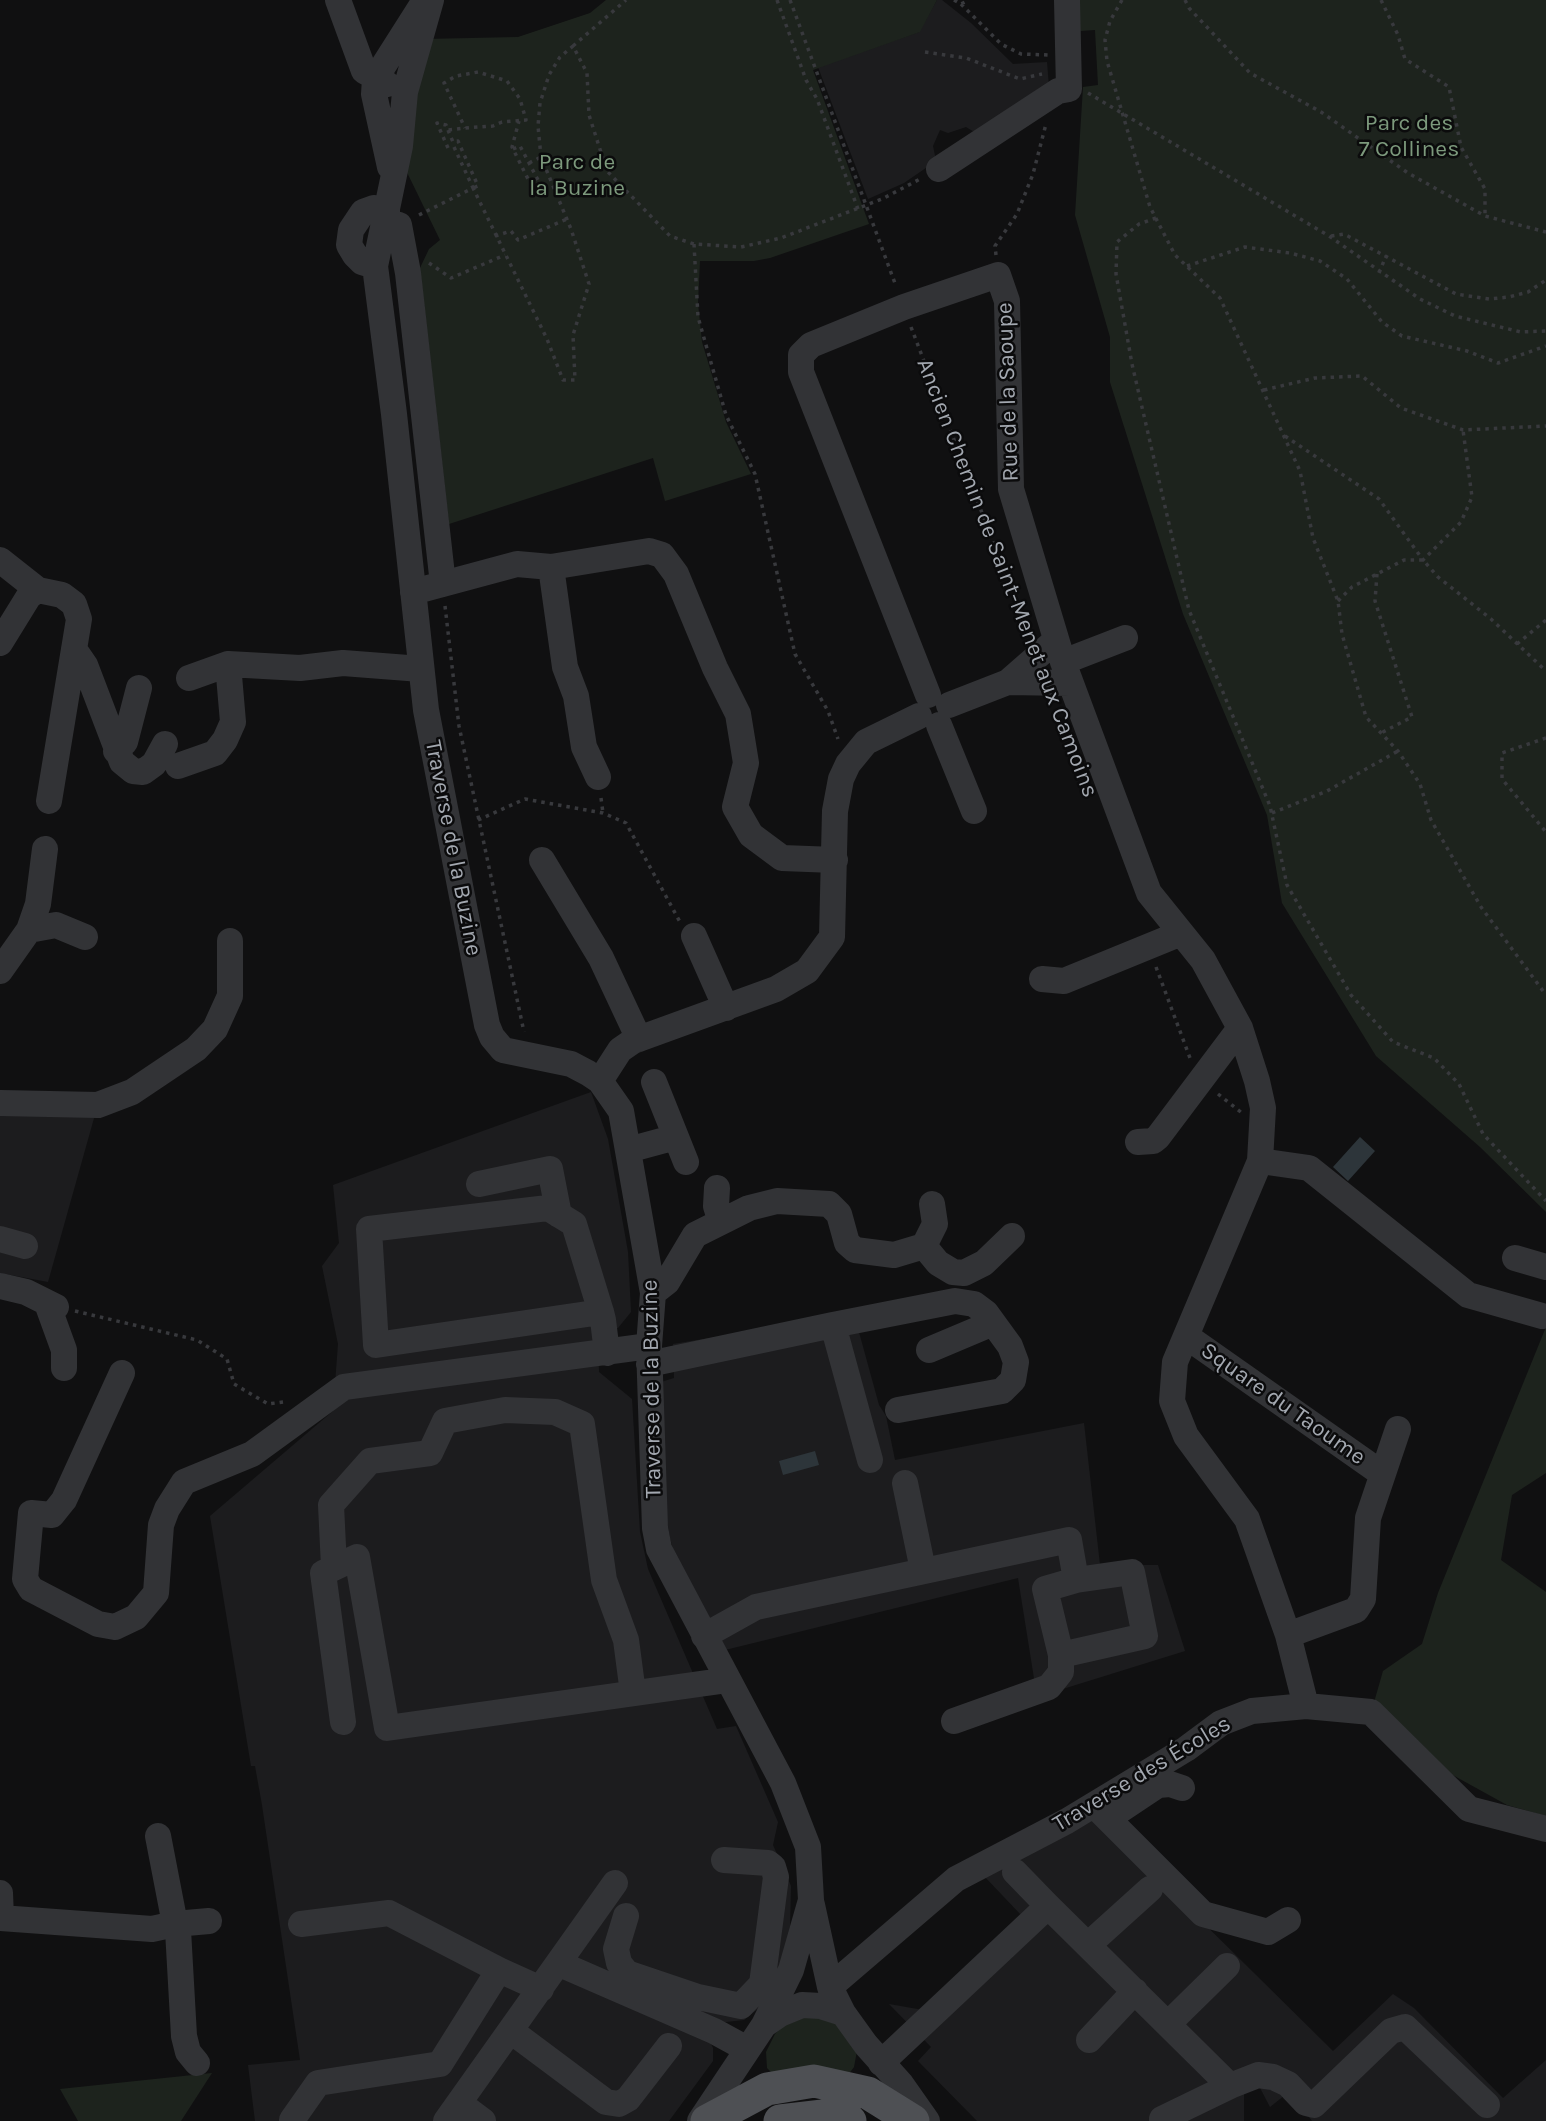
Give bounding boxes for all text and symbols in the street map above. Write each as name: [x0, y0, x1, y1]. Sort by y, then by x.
park label: Parc des 7 Collines: [1359, 109, 1459, 163]
park label: Parc de la Buzine: [529, 148, 625, 202]
street label: Rue de la Saoupe: [991, 302, 1025, 482]
street label: Ancien Chemin de Saint-Menet aux Camoins: [910, 355, 1104, 801]
street label: Traverse de la Buzine: [419, 738, 487, 958]
street label: Traverse de la Buzine: [636, 1279, 668, 1499]
street label: Square du Taoume: [1195, 1337, 1371, 1471]
street label: Traverse des Écoles: [1048, 1710, 1236, 1838]

